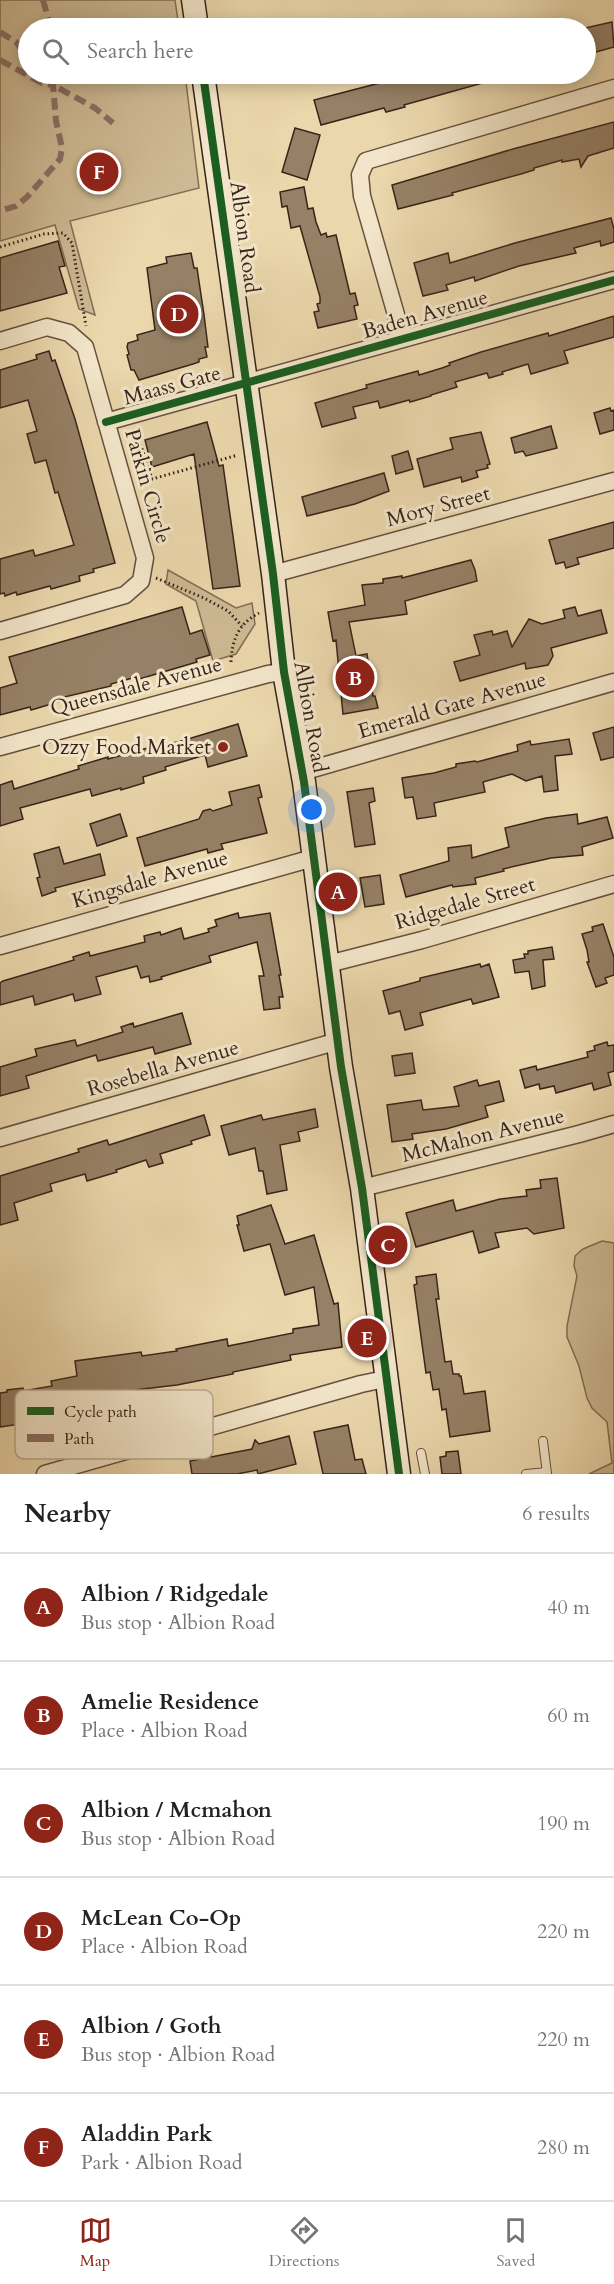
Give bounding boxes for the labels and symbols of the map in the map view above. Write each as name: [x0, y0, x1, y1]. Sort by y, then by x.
pin: F: [80, 150, 118, 195]
street label: Albion Road: [222, 179, 267, 295]
street label: Baden Avenue: [359, 283, 491, 346]
pin: D: [160, 292, 198, 336]
street label: Maass Gate: [120, 359, 224, 412]
street label: Parkin Circle: [117, 425, 178, 547]
street label: Mory Street: [383, 479, 493, 534]
street label: Queensdale Avenue: [47, 650, 225, 723]
pin: B: [336, 656, 374, 700]
street label: Albion Road: [286, 659, 335, 775]
street label: Emerald Gate Avenue: [355, 665, 550, 746]
place label: Ozzy Food Market: [42, 733, 211, 762]
marker: Ozzy Food Market: [216, 740, 230, 754]
your location: [297, 795, 326, 824]
street label: Kingsdale Avenue: [69, 843, 232, 916]
pin: A: [318, 870, 358, 914]
street label: Ridgedale Street: [392, 870, 539, 937]
street label: Rosebella Avenue: [84, 1033, 242, 1104]
street label: McMahon Avenue: [399, 1101, 568, 1170]
pin: C: [368, 1222, 408, 1268]
pin: E: [348, 1316, 386, 1360]
legend: [15, 1390, 213, 1459]
text: Cycle path: [64, 1401, 137, 1423]
text: Path: [64, 1428, 94, 1450]

